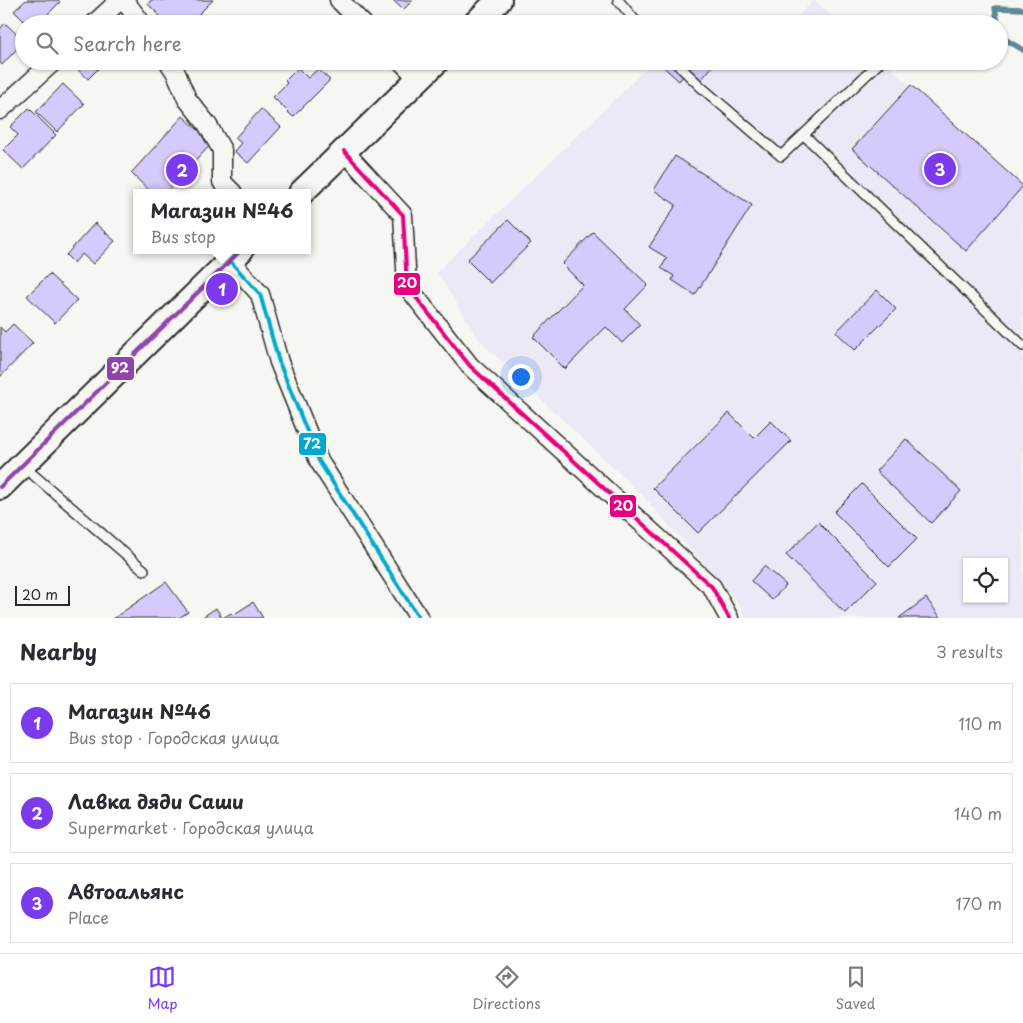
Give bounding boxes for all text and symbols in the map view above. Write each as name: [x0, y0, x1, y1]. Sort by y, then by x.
search box: [15, 15, 1008, 70]
icon: search: [33, 29, 61, 57]
text: Search here: [73, 29, 182, 57]
pin: 3: [924, 150, 956, 188]
pin: 2: [166, 151, 198, 189]
popup: [133, 189, 311, 254]
text: Магазин №46: [151, 196, 293, 224]
text: Bus stop: [151, 224, 216, 248]
pin: 1: [206, 270, 238, 308]
line badge: 20: [393, 272, 421, 296]
text: 20: [397, 272, 417, 293]
line badge: 92: [106, 356, 135, 381]
text: 92: [111, 357, 129, 378]
your location: [508, 364, 534, 390]
line badge: 72: [298, 432, 327, 456]
text: 72: [303, 433, 321, 454]
line badge: 20: [609, 494, 637, 518]
text: 20: [613, 495, 633, 516]
map controls: [963, 558, 1008, 603]
button: locate: [963, 558, 1008, 603]
scale bar: [15, 583, 70, 606]
text: 20 m: [22, 584, 58, 605]
text: Nearby: [20, 635, 97, 667]
text: 3 results: [936, 639, 1003, 663]
text: Магазин №46: [68, 697, 211, 725]
text: 1: [33, 711, 41, 735]
text: 110 m: [959, 711, 1002, 735]
text: Bus stop · Городская улица: [68, 725, 279, 749]
text: Лавка дяди Саши: [68, 787, 244, 815]
text: 2: [31, 801, 43, 825]
text: 140 m: [954, 801, 1002, 825]
text: Supermarket · Городская улица: [68, 815, 314, 839]
text: Автоальянс: [68, 877, 184, 905]
text: 3: [32, 891, 42, 915]
text: 170 m: [956, 891, 1002, 915]
text: Place: [68, 905, 109, 929]
tab: Map: [148, 963, 177, 1014]
tab: Directions: [473, 963, 541, 1014]
tab: Saved: [836, 963, 875, 1014]

